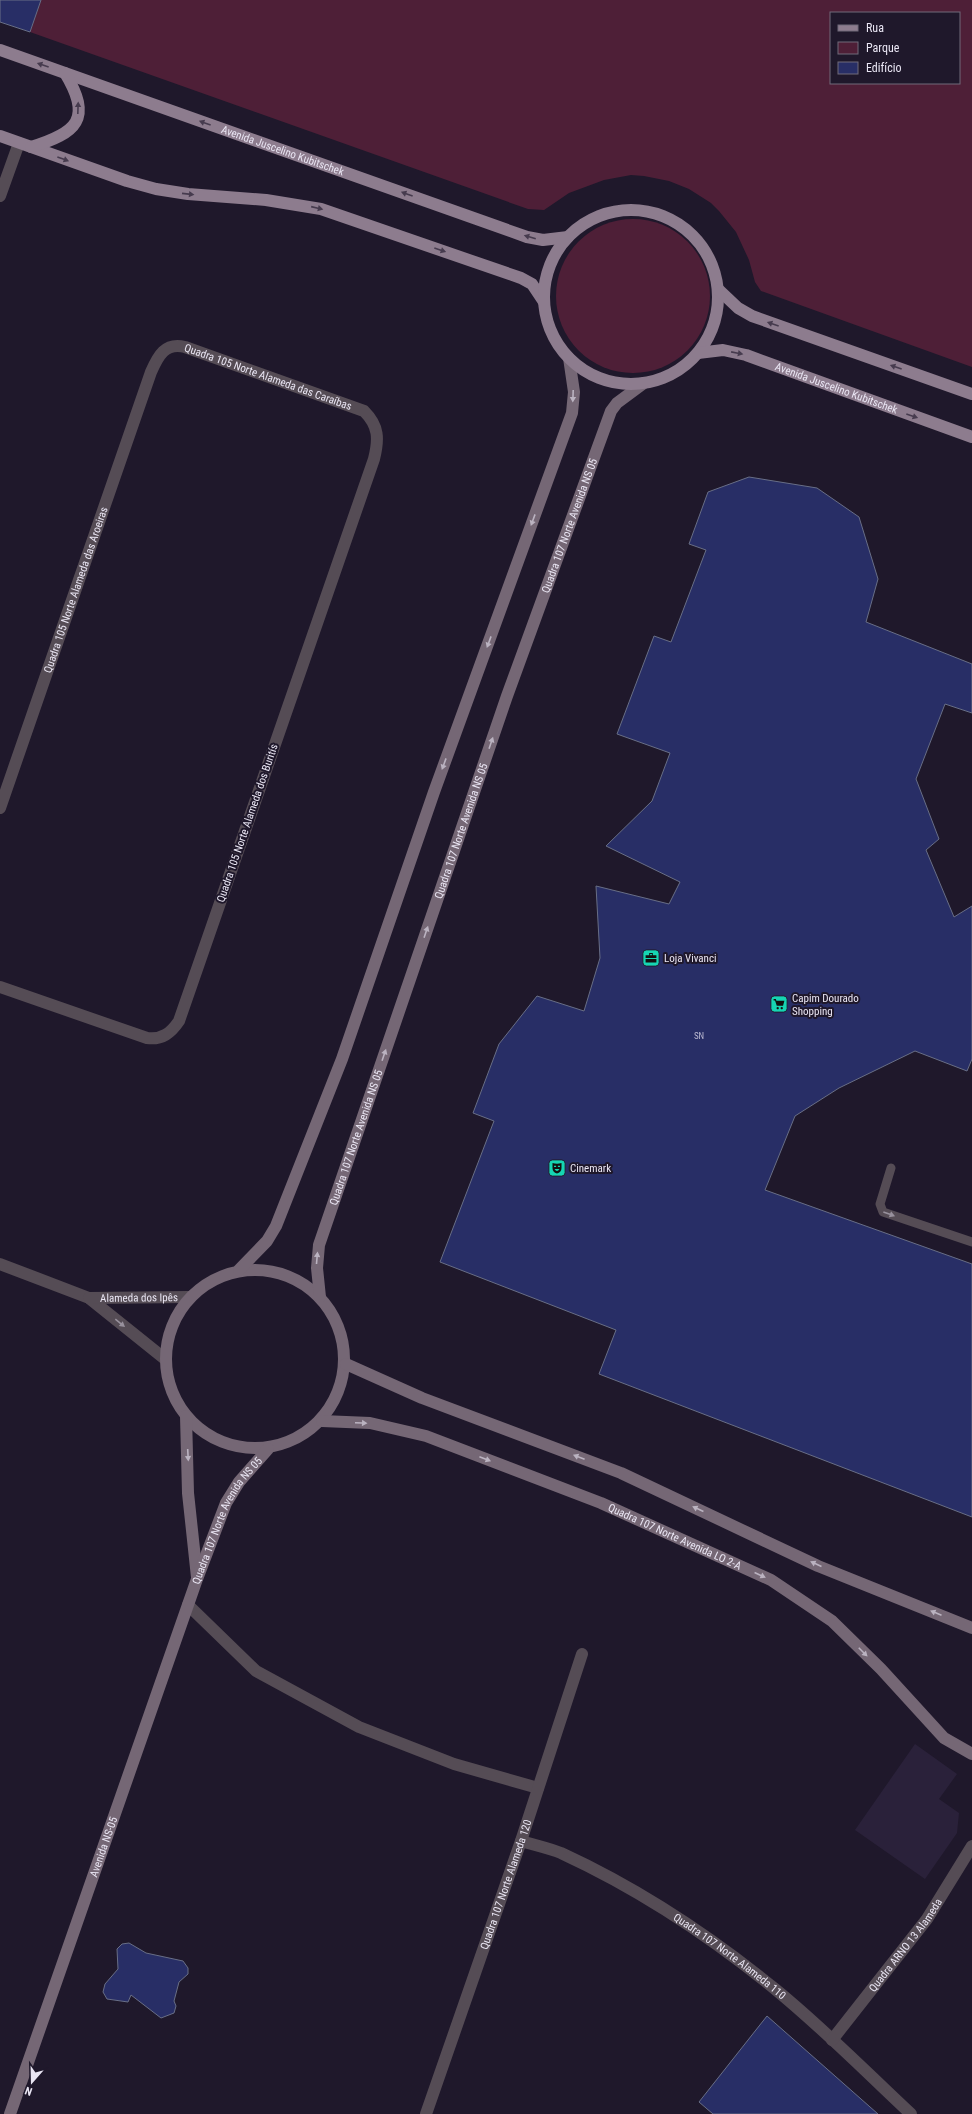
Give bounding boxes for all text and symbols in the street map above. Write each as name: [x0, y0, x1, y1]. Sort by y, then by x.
legend: [830, 12, 960, 84]
text: Rua: [866, 21, 884, 35]
text: Parque: [866, 41, 900, 55]
text: Edifício: [866, 61, 902, 75]
one-way arrow: [37, 62, 49, 68]
one-way arrow: [75, 101, 81, 114]
one-way arrow: [199, 119, 211, 125]
street label: Avenida Juscelino Kubitschek: [219, 123, 346, 179]
one-way arrow: [58, 156, 70, 162]
one-way arrow: [182, 191, 194, 197]
one-way arrow: [401, 191, 413, 197]
one-way arrow: [311, 206, 323, 212]
one-way arrow: [523, 234, 535, 240]
one-way arrow: [434, 247, 446, 253]
one-way arrow: [767, 321, 779, 327]
street label: Quadra 105 Norte Alameda das Caraíbas: [183, 341, 354, 413]
one-way arrow: [731, 350, 743, 356]
street label: Avenida Juscelino Kubitschek: [773, 360, 899, 417]
one-way arrow: [889, 363, 901, 369]
one-way arrow: [570, 390, 576, 403]
one-way arrow: [906, 413, 918, 419]
street label: Quadra 107 Norte Avenida NS 05: [539, 457, 600, 595]
street label: Quadra 105 Norte Alameda das Aroeiras: [41, 505, 111, 675]
one-way arrow: [530, 514, 536, 526]
one-way arrow: [485, 636, 491, 648]
one-way arrow: [489, 736, 495, 748]
street label: Quadra 105 Norte Alameda dos Buritís: [214, 742, 281, 904]
one-way arrow: [441, 758, 447, 770]
street label: Quadra 107 Norte Avenida NS 05: [432, 762, 491, 900]
one-way arrow: [423, 925, 429, 937]
office icon: Loja Vivanci: [641, 948, 661, 968]
place label: Loja Vivanci: [664, 952, 717, 965]
place label: Capim Dourado Shopping: [792, 992, 859, 1018]
supermarket icon: Capim Dourado Shopping: [769, 994, 789, 1014]
house number: SN: [694, 1031, 704, 1041]
one-way arrow: [381, 1048, 387, 1060]
street label: Quadra 107 Norte Avenida NS 05: [327, 1068, 386, 1207]
theatre icon: Cinemark: [547, 1158, 567, 1178]
place label: Cinemark: [570, 1162, 611, 1175]
one-way arrow: [883, 1212, 895, 1218]
one-way arrow: [314, 1252, 321, 1264]
street label: Alameda dos Ipês: [100, 1291, 178, 1305]
one-way arrow: [114, 1319, 125, 1328]
one-way arrow: [355, 1419, 367, 1426]
one-way arrow: [184, 1449, 191, 1461]
one-way arrow: [572, 1453, 584, 1459]
street label: Quadra 107 Norte Avenida NS 05: [190, 1454, 265, 1586]
one-way arrow: [480, 1456, 492, 1462]
street label: Quadra 107 Norte Avenida LO 2-A: [606, 1501, 744, 1573]
one-way arrow: [692, 1506, 704, 1512]
one-way arrow: [809, 1561, 821, 1567]
one-way arrow: [754, 1572, 765, 1578]
one-way arrow: [931, 1610, 942, 1616]
one-way arrow: [858, 1647, 868, 1657]
street label: Avenida NS-05: [87, 1815, 120, 1879]
street label: Quadra 107 Norte Alameda 120: [478, 1818, 535, 1951]
street label: Quadra ARNO 13 Alameda: [866, 1896, 945, 1995]
street label: Quadra 107 Norte Alameda 110: [671, 1911, 788, 2002]
north arrow: [12, 2062, 52, 2102]
text: N: [23, 2084, 34, 2098]

